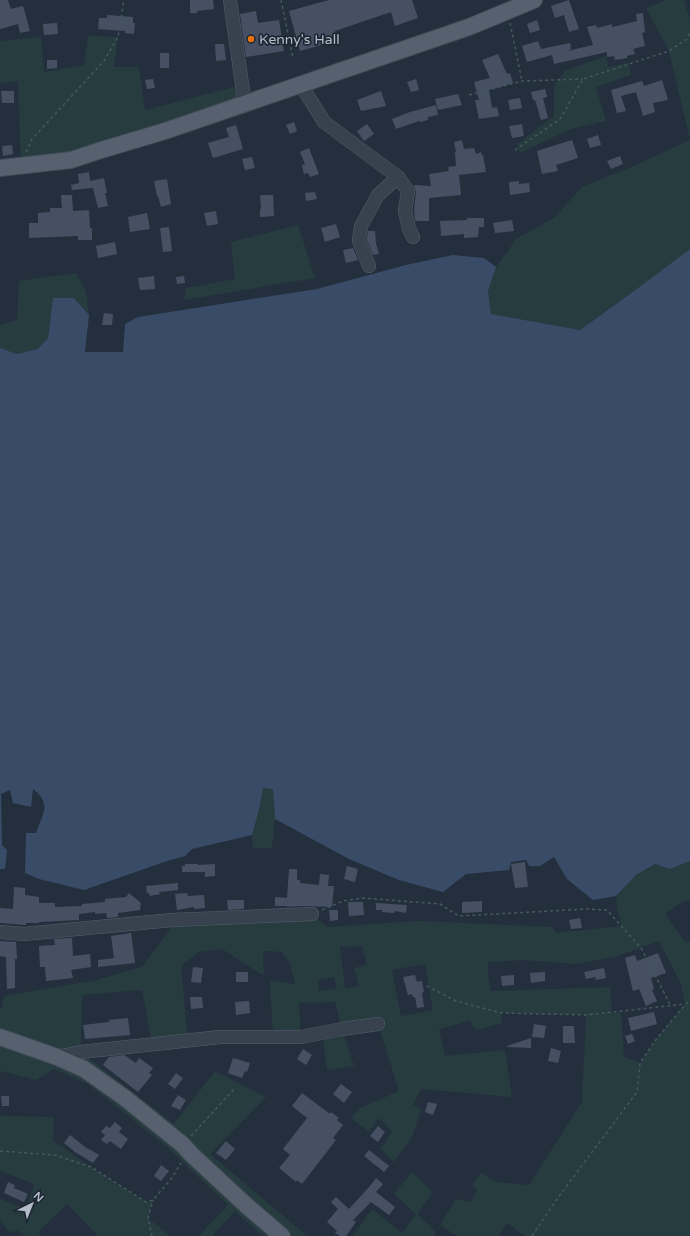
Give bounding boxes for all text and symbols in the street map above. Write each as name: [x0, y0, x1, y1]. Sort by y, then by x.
place label: Kenny's Hall: [259, 31, 340, 48]
marker: Kenny's Hall: [246, 34, 256, 44]
north arrow: [12, 1184, 52, 1224]
text: N: [31, 1189, 46, 1205]

